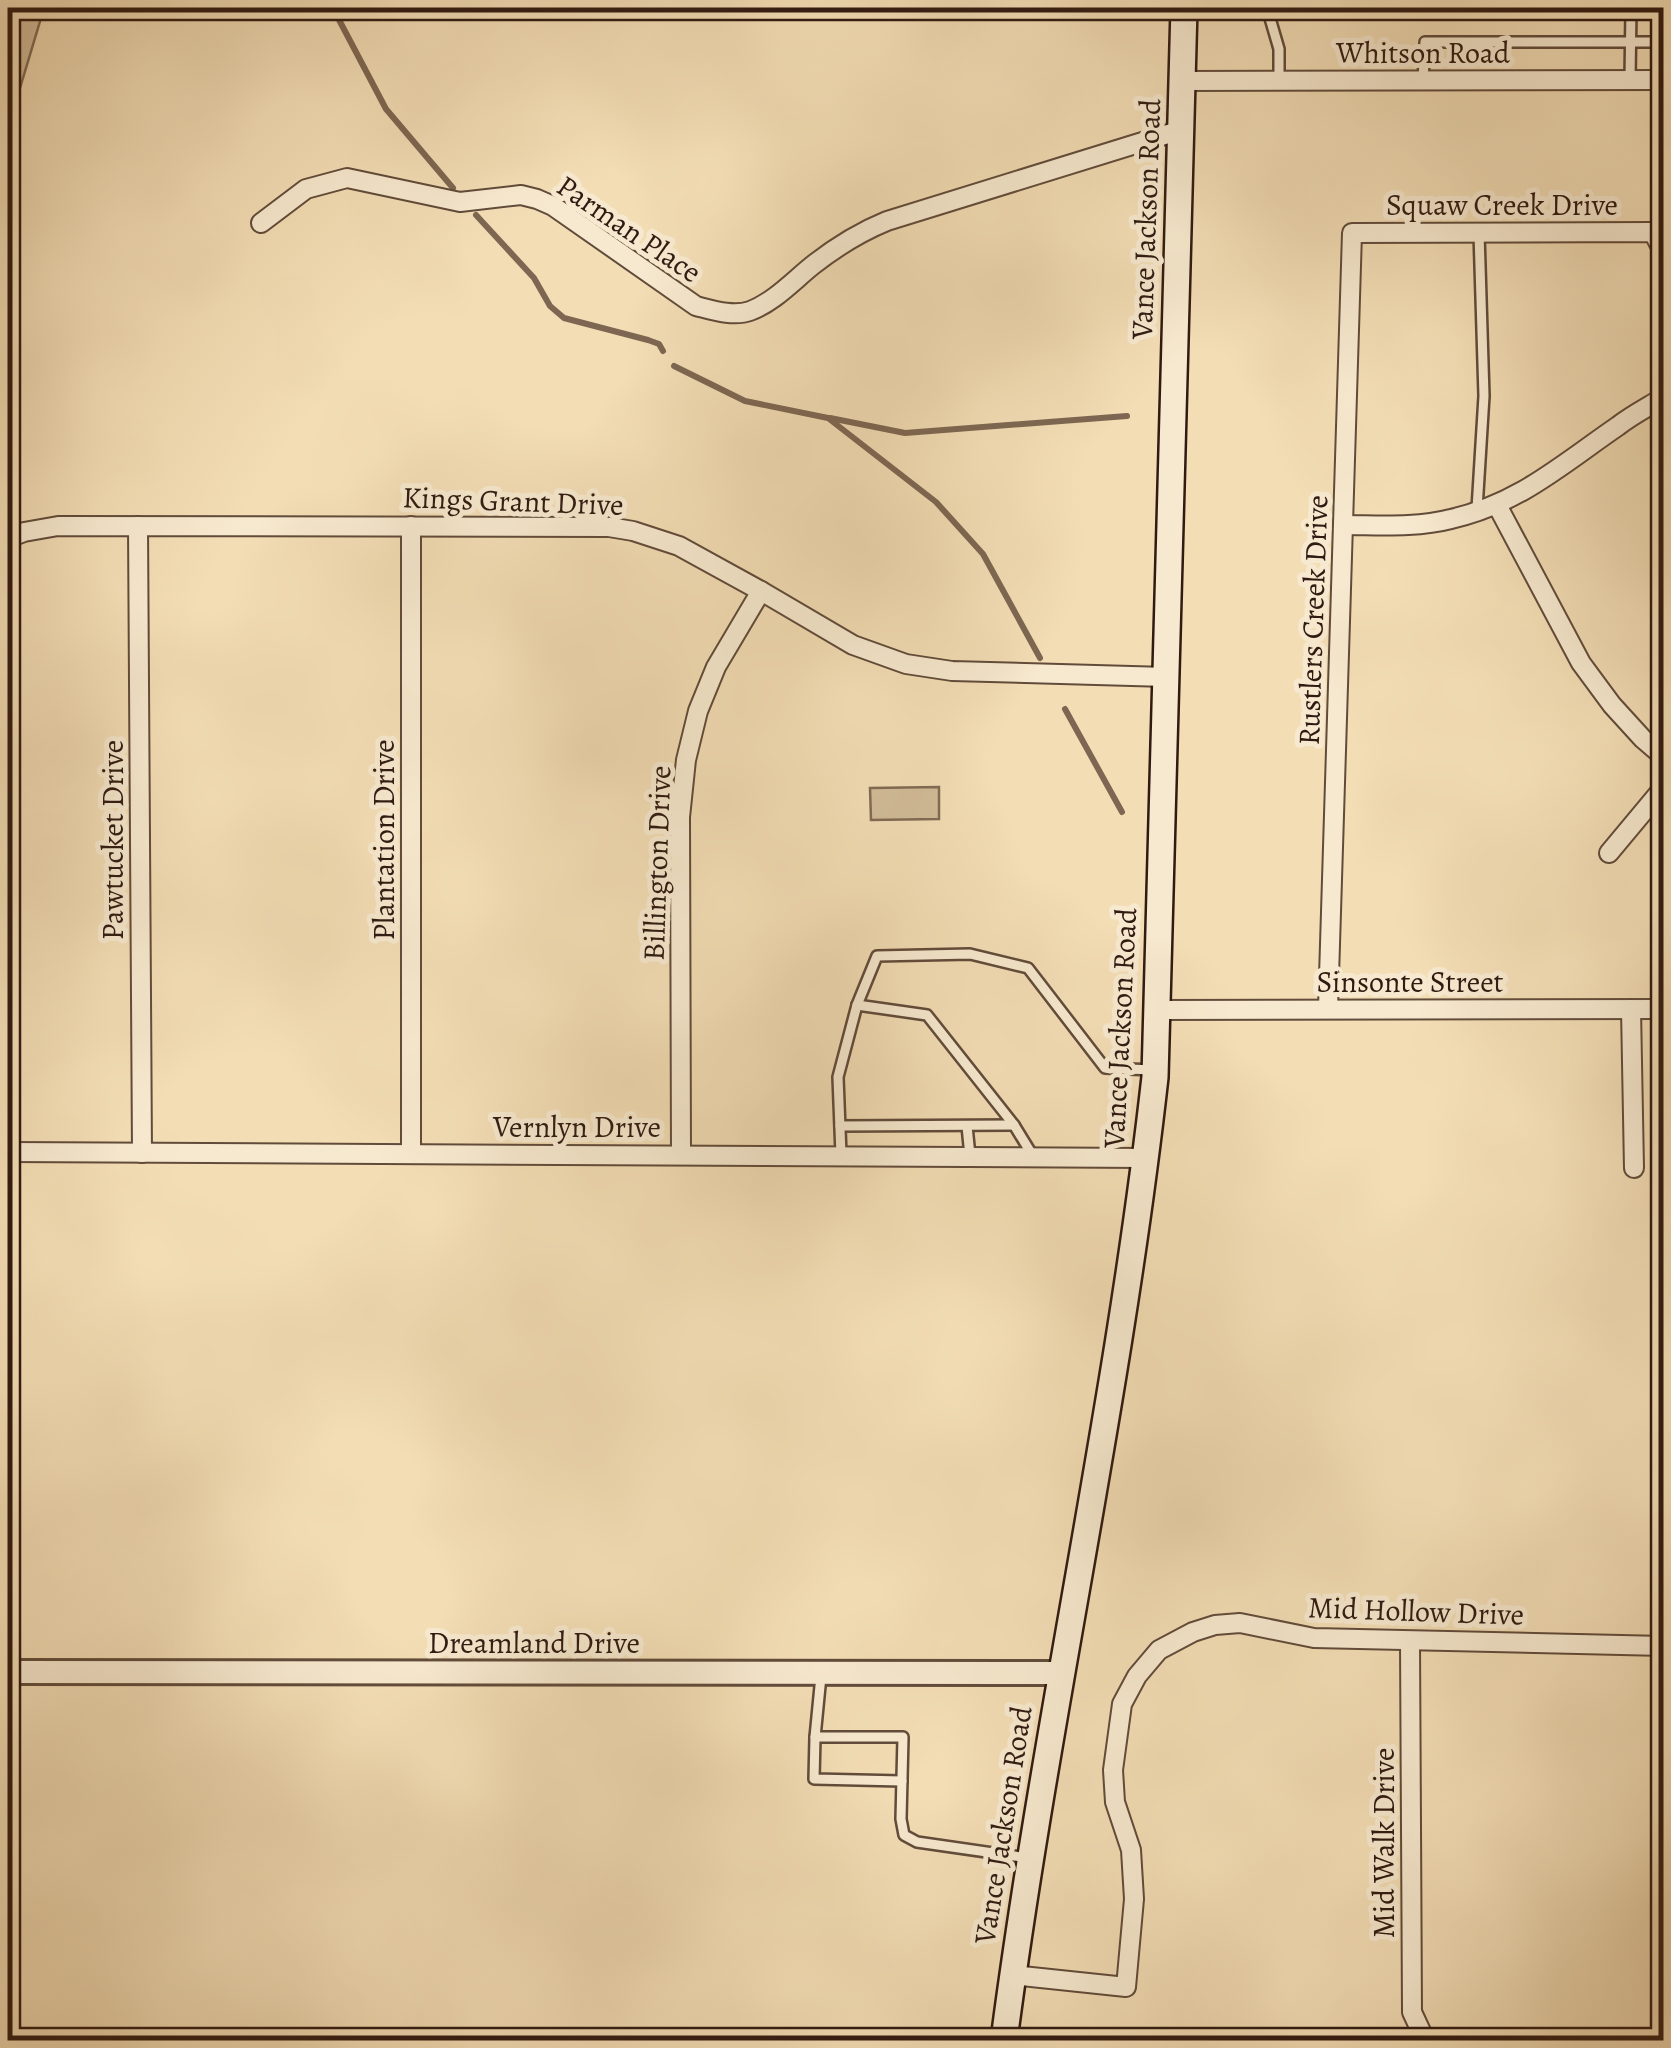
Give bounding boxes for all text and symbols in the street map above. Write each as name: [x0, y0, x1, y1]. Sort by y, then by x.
street label: Whitson Road: [1335, 33, 1511, 73]
street label: Vance Jackson Road: [1122, 97, 1170, 341]
street label: Parman Place: [549, 166, 709, 292]
street label: Squaw Creek Drive: [1386, 185, 1618, 225]
street label: Kings Grant Drive: [402, 477, 624, 525]
street label: Rustlers Creek Drive: [1289, 494, 1337, 746]
street label: Plantation Drive: [364, 739, 404, 941]
street label: Pawtucket Drive: [93, 740, 133, 940]
street label: Billington Drive: [634, 765, 680, 961]
street label: Vance Jackson Road: [1094, 906, 1146, 1150]
street label: Sinsonte Street: [1317, 962, 1504, 1002]
street label: Vernlyn Drive: [492, 1107, 661, 1147]
street label: Mid Hollow Drive: [1307, 1587, 1525, 1635]
street label: Dreamland Drive: [428, 1623, 640, 1663]
street label: Vance Jackson Road: [964, 1702, 1042, 1948]
street label: Mid Walk Drive: [1364, 1748, 1404, 1938]

